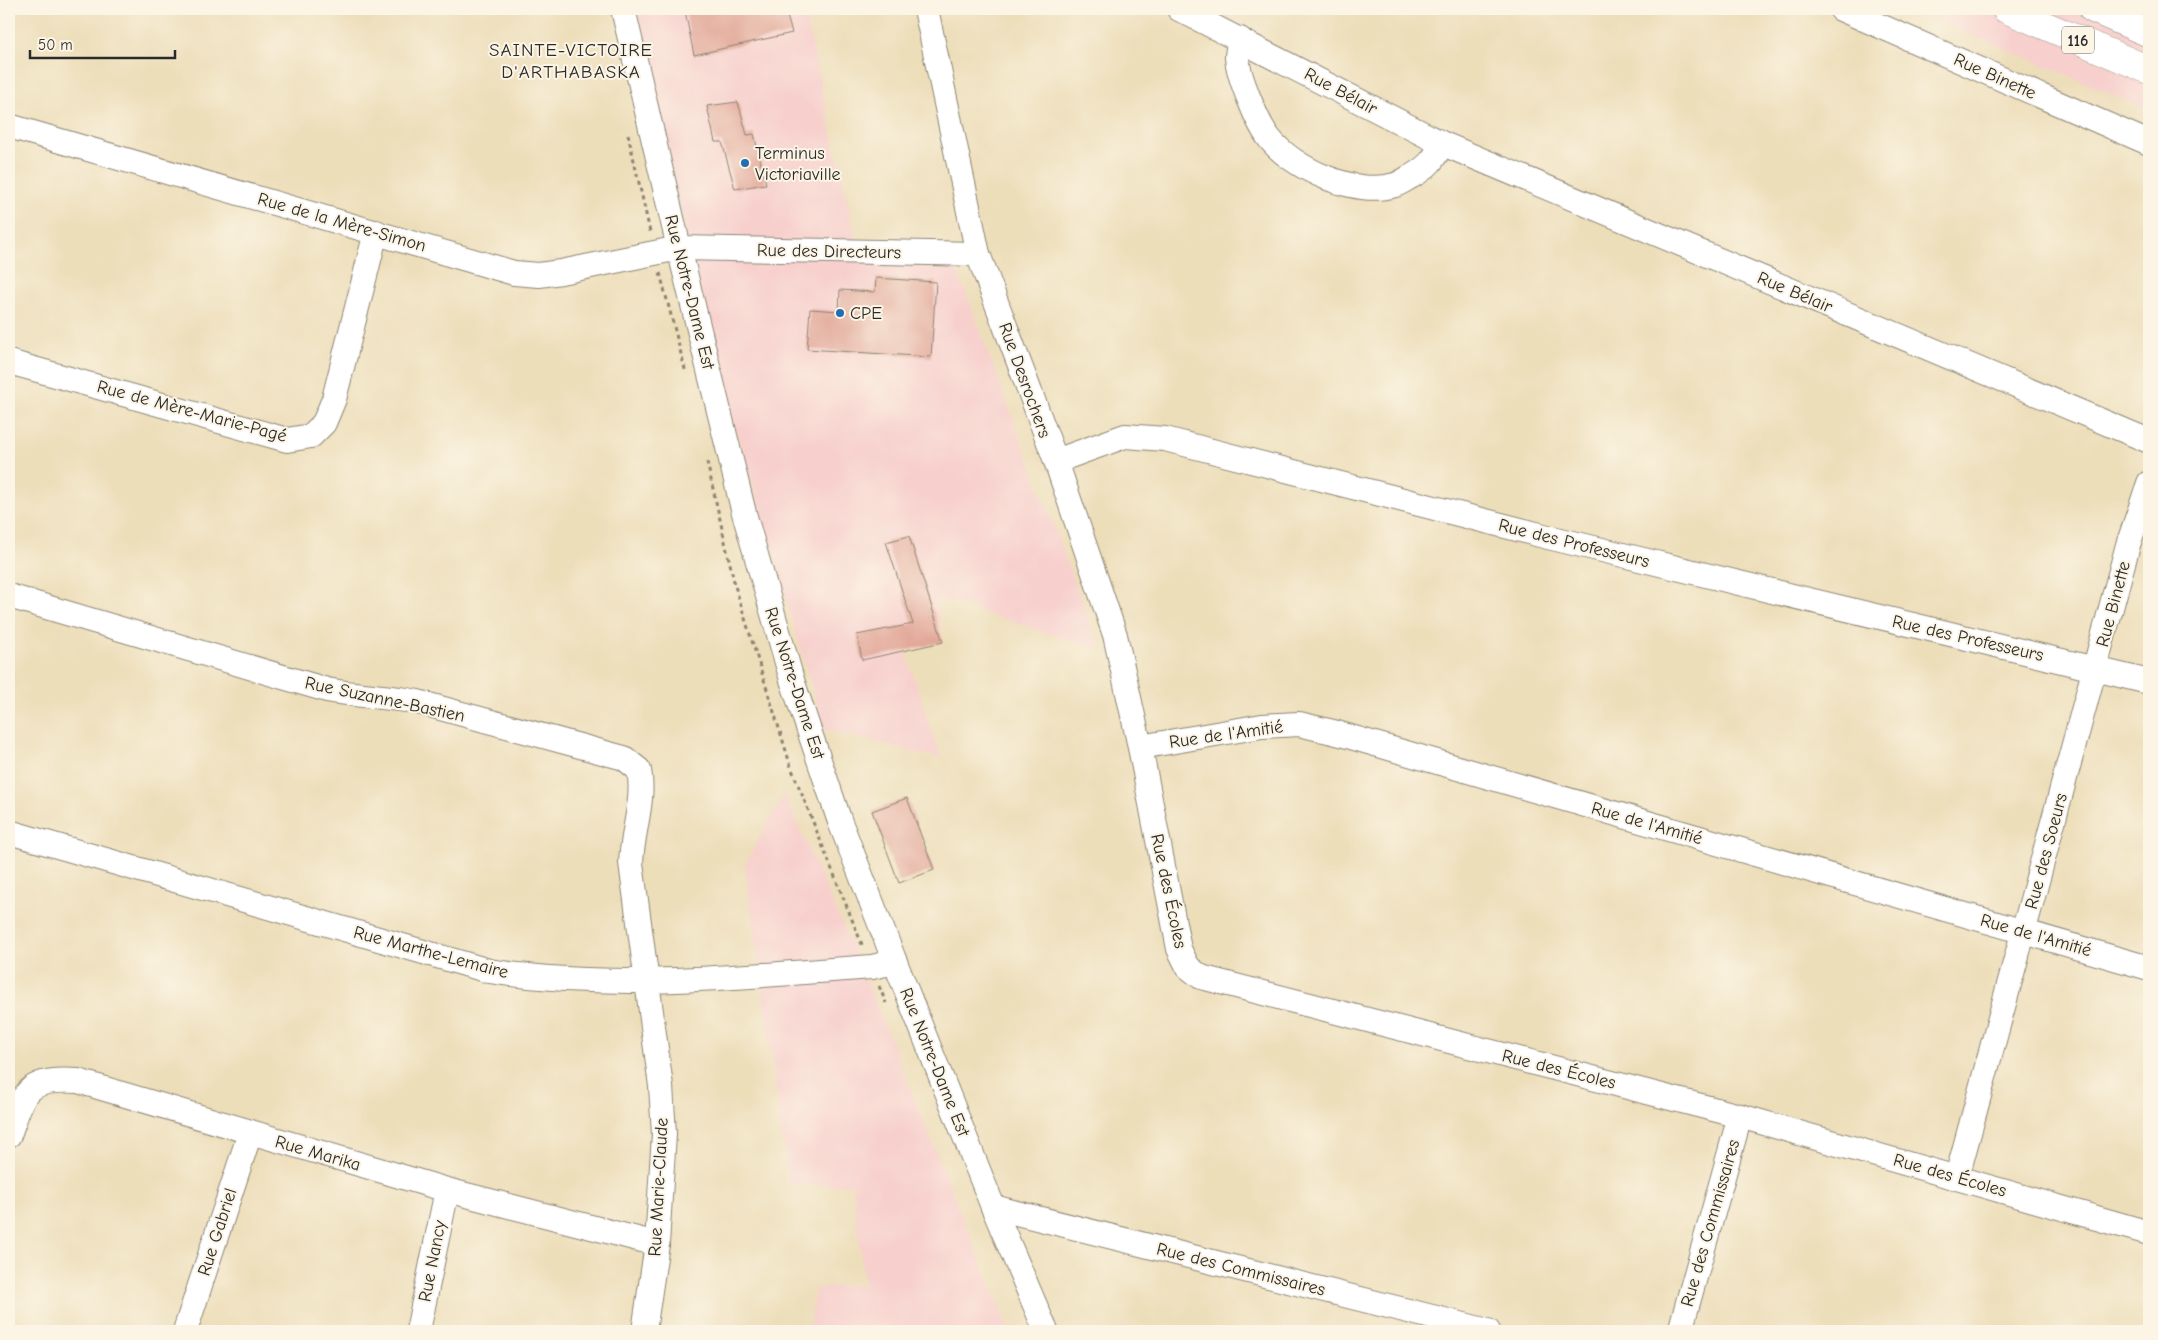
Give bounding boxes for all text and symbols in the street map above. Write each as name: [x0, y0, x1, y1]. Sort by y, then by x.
road number: 116: [2062, 26, 2094, 54]
scale bar: [30, 28, 175, 60]
text: 50 m: [38, 36, 73, 54]
district label: SAINTE-VICTOIRE D'ARTHABASKA: [489, 39, 653, 83]
street label: Rue Binette: [1950, 49, 2039, 104]
street label: Rue Bélair: [1301, 63, 1382, 120]
place label: Terminus Victoriaville: [755, 143, 841, 185]
marker: Terminus Victoriaville: [739, 157, 751, 169]
street label: Rue de la Mère-Simon: [255, 188, 429, 257]
street label: Rue Notre-Dame Est: [660, 213, 719, 372]
street label: Rue des Directeurs: [757, 240, 901, 263]
street label: Rue Bélair: [1754, 267, 1836, 318]
place label: CPE: [850, 303, 882, 324]
marker: CPE: [834, 307, 846, 319]
street label: Rue Desrochers: [994, 320, 1055, 441]
street label: Rue de Mère-Marie-Pagé: [95, 376, 289, 447]
street label: Rue des Professeurs: [1496, 515, 1652, 572]
street label: Rue Binette: [2092, 559, 2135, 649]
street label: Rue Notre-Dame Est: [760, 605, 829, 763]
street label: Rue des Professeurs: [1890, 611, 2046, 666]
street label: Rue Suzanne-Bastien: [303, 672, 467, 727]
street label: Rue de l'Amitié: [1168, 716, 1284, 753]
street label: Rue des Soeurs: [2021, 791, 2072, 911]
street label: Rue de l'Amitié: [1589, 798, 1705, 849]
street label: Rue des Écoles: [1146, 832, 1192, 950]
street label: Rue de l'Amitié: [1978, 910, 2094, 961]
street label: Rue Marthe-Lemaire: [351, 922, 511, 983]
street label: Rue Notre-Dame Est: [895, 985, 974, 1140]
street label: Rue des Écoles: [1500, 1044, 1618, 1094]
street label: Rue Marie-Claude: [644, 1117, 673, 1257]
street label: Rue Marika: [273, 1131, 363, 1176]
street label: Rue des Commissaires: [1677, 1137, 1744, 1309]
street label: Rue des Écoles: [1891, 1148, 2009, 1202]
street label: Rue Gabriel: [193, 1186, 242, 1279]
street label: Rue Nancy: [414, 1218, 451, 1304]
street label: Rue des Commissaires: [1154, 1238, 1327, 1301]

